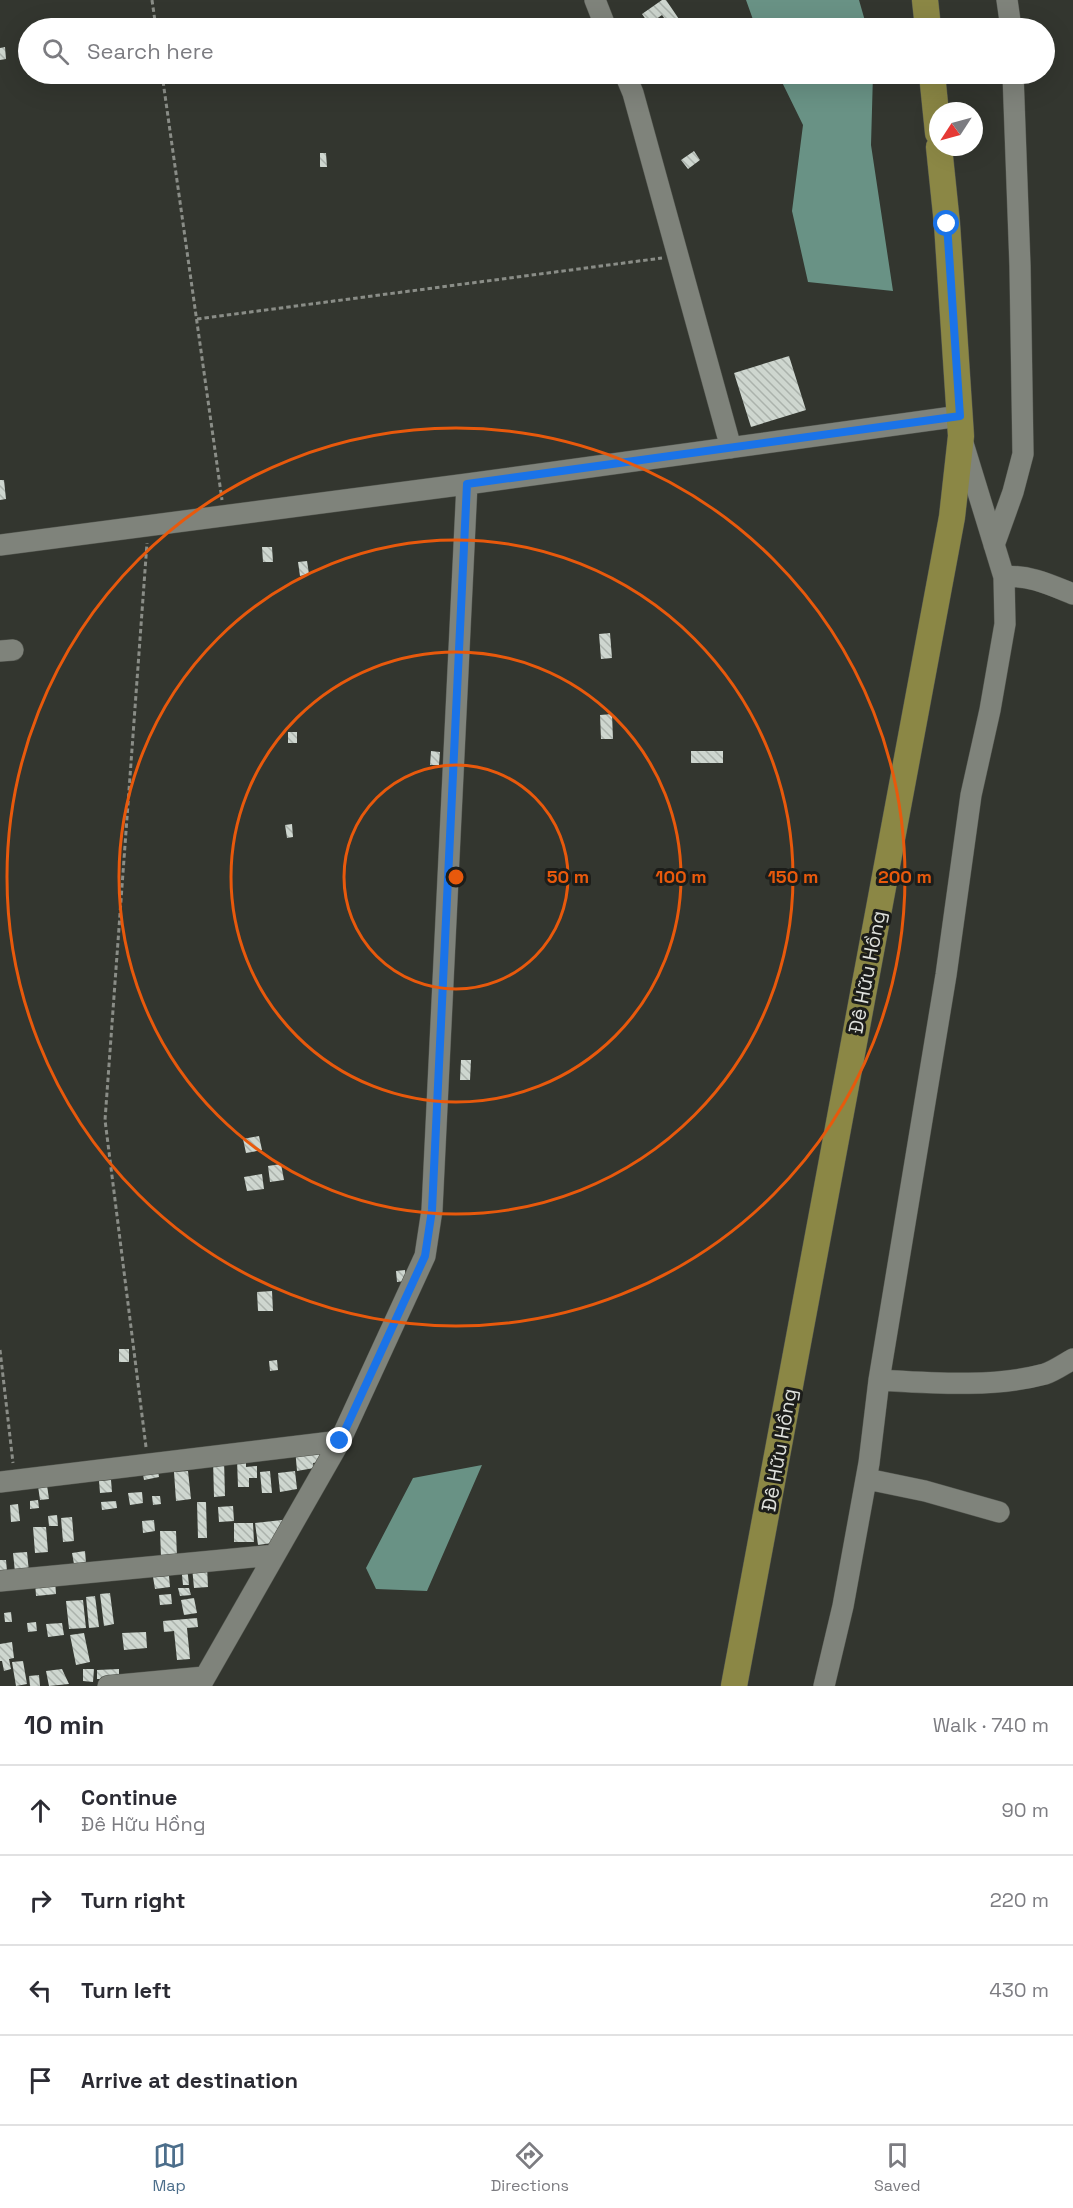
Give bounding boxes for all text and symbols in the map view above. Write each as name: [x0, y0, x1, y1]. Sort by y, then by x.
search box: [18, 18, 1055, 84]
icon: search: [39, 35, 72, 68]
text: Search here: [87, 37, 214, 65]
north arrow: [929, 102, 983, 156]
route start: [933, 210, 959, 236]
text: 50 m: [547, 865, 589, 888]
text: 100 m: [655, 865, 707, 888]
text: 150 m: [768, 865, 818, 888]
text: 200 m: [878, 865, 932, 888]
centre of rings: [446, 867, 466, 887]
street label: Đê Hữu Hồng: [842, 908, 892, 1036]
street label: Đê Hữu Hồng: [755, 1386, 803, 1514]
route end: [326, 1427, 352, 1453]
text: 10 min: [24, 1708, 104, 1742]
text: Walk · 740 m: [933, 1712, 1049, 1738]
text: Continue: [81, 1783, 177, 1811]
icon: ahead: [24, 1794, 57, 1827]
text: 90 m: [1002, 1797, 1049, 1823]
text: Đê Hữu Hồng: [81, 1811, 206, 1837]
icon: right: [24, 1884, 57, 1917]
text: Turn right: [81, 1886, 186, 1914]
text: 220 m: [990, 1887, 1049, 1913]
icon: left: [24, 1974, 57, 2007]
text: Turn left: [81, 1976, 171, 2004]
text: 430 m: [989, 1977, 1049, 2003]
icon: arrive: [24, 2064, 57, 2097]
text: Arrive at destination: [81, 2066, 298, 2094]
tab: Map: [152, 2139, 186, 2196]
tab: Directions: [491, 2139, 569, 2196]
tab: Saved: [874, 2139, 921, 2196]

